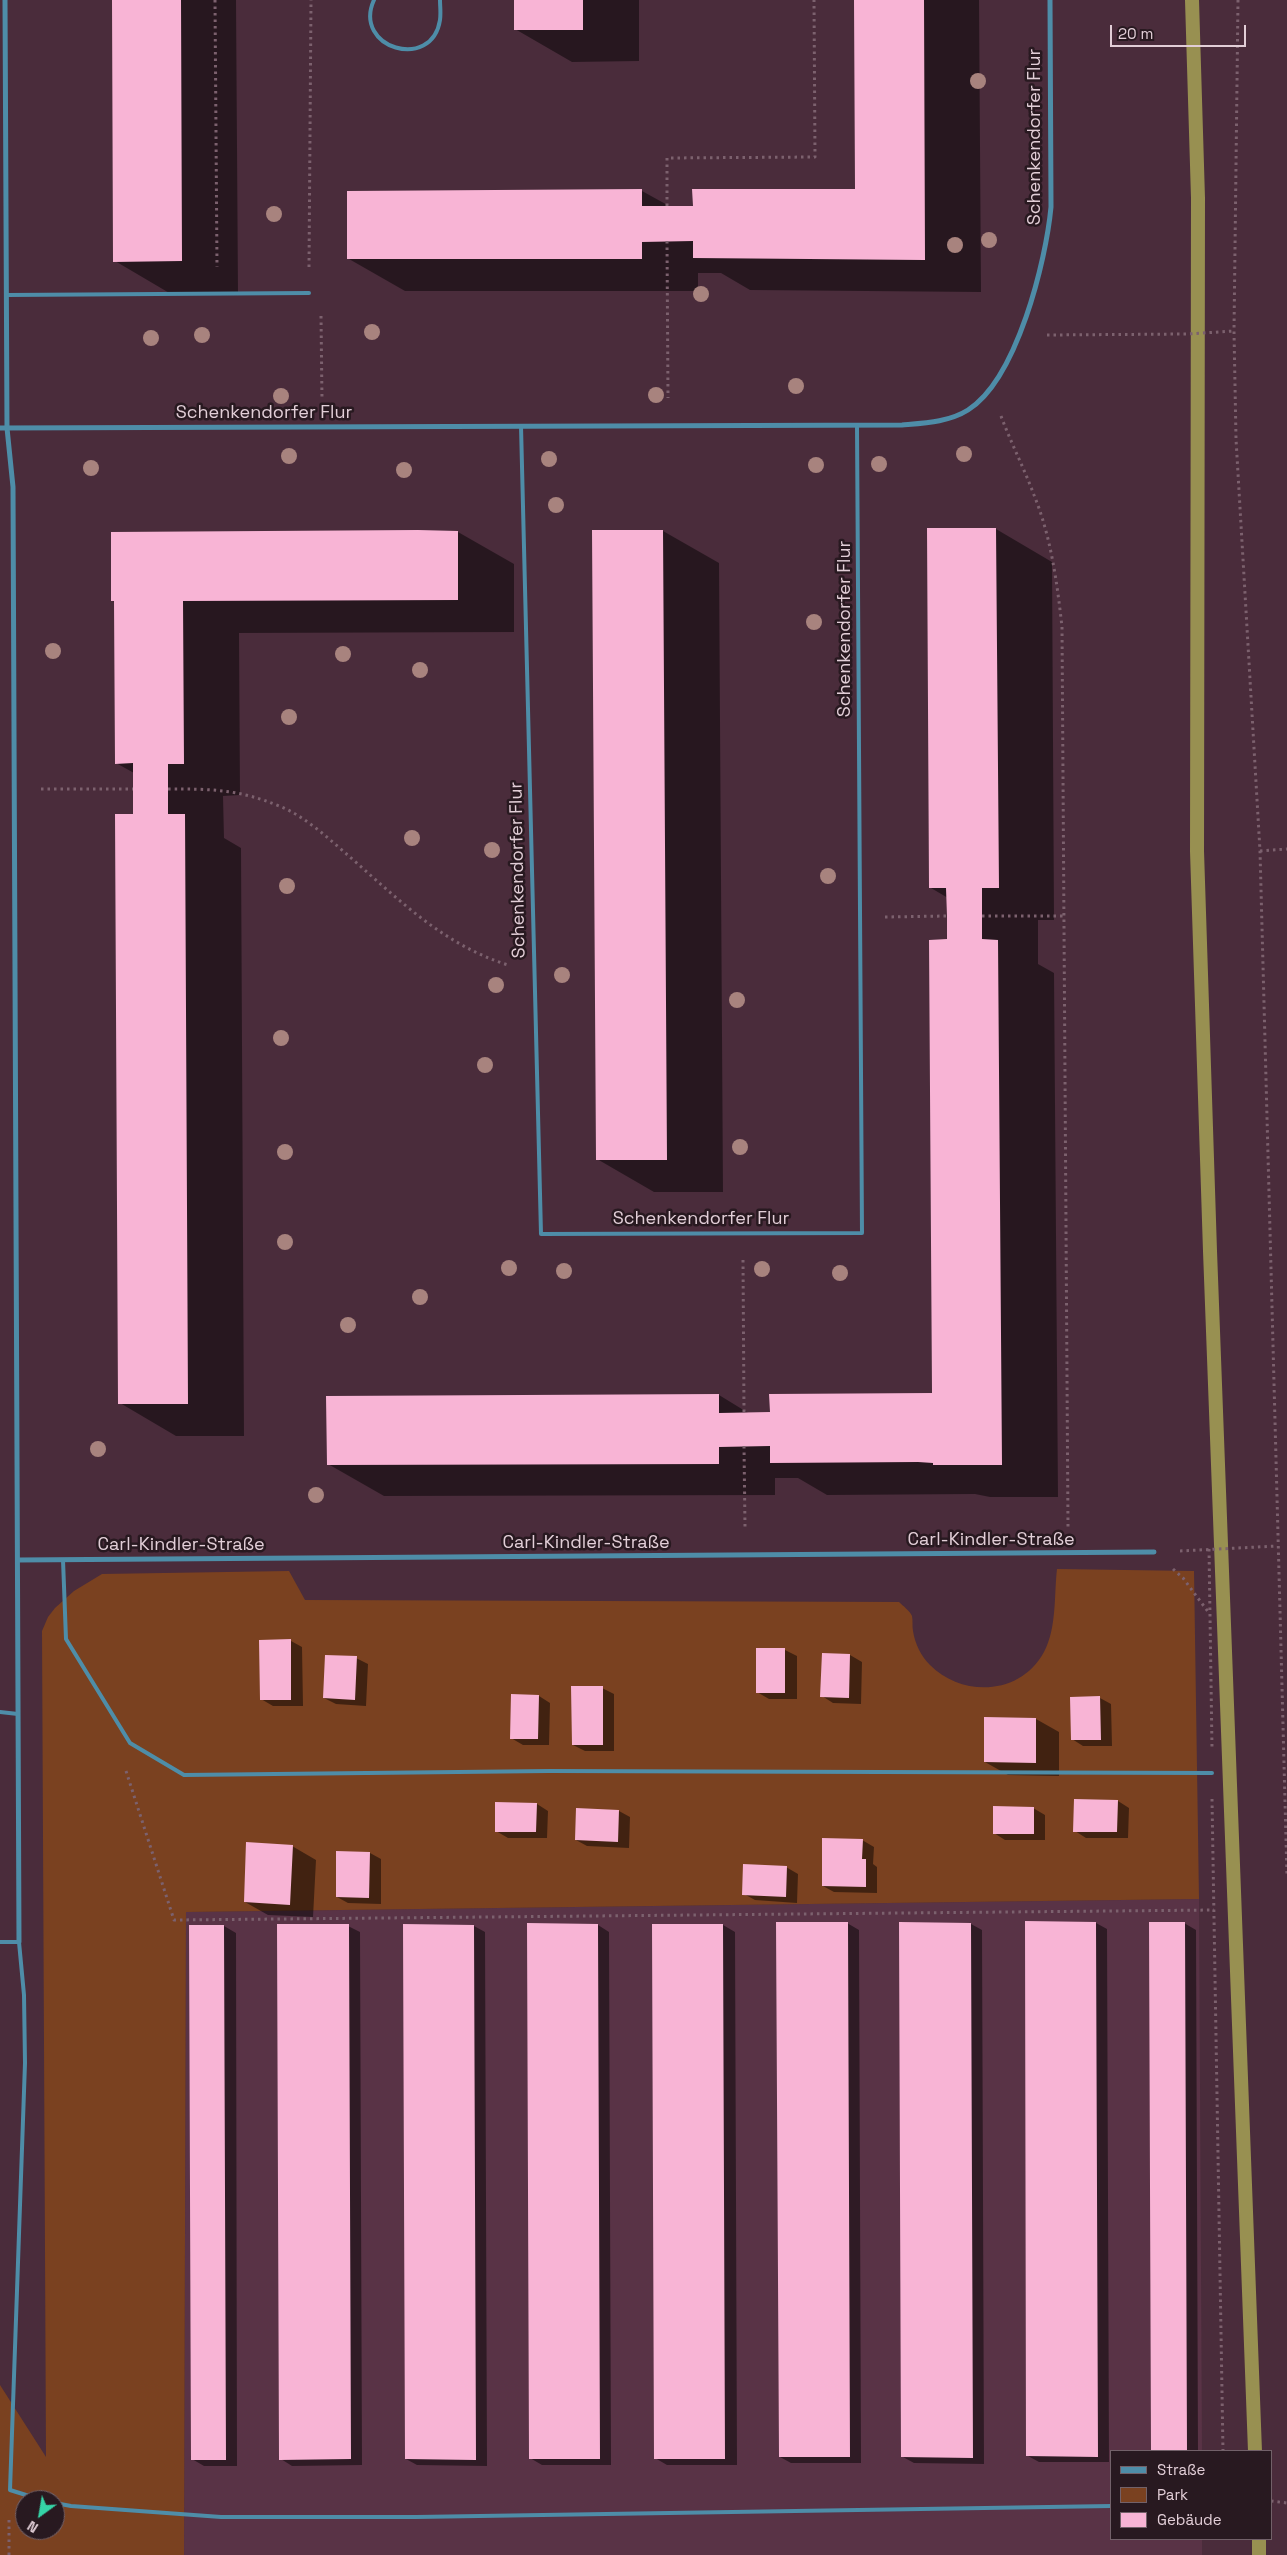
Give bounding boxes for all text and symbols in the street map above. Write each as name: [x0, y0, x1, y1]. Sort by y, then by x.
scale bar: [1112, 15, 1248, 47]
text: 20 m: [1118, 24, 1153, 43]
street label: Schenkendorfer Flur: [1024, 49, 1046, 225]
street label: Schenkendorfer Flur: [176, 402, 352, 424]
street label: Schenkendorfer Flur: [834, 541, 856, 717]
street label: Schenkendorfer Flur: [506, 782, 530, 958]
street label: Schenkendorfer Flur: [613, 1208, 789, 1230]
street label: Carl-Kindler-Straße: [907, 1529, 1075, 1551]
street label: Carl-Kindler-Straße: [502, 1532, 670, 1554]
street label: Carl-Kindler-Straße: [97, 1534, 265, 1556]
legend: [1110, 2450, 1272, 2540]
text: Straße: [1157, 2460, 1205, 2479]
text: Park: [1157, 2485, 1188, 2504]
north arrow: [15, 2490, 65, 2540]
text: Gebäude: [1157, 2510, 1222, 2529]
text: N: [24, 2517, 41, 2537]

